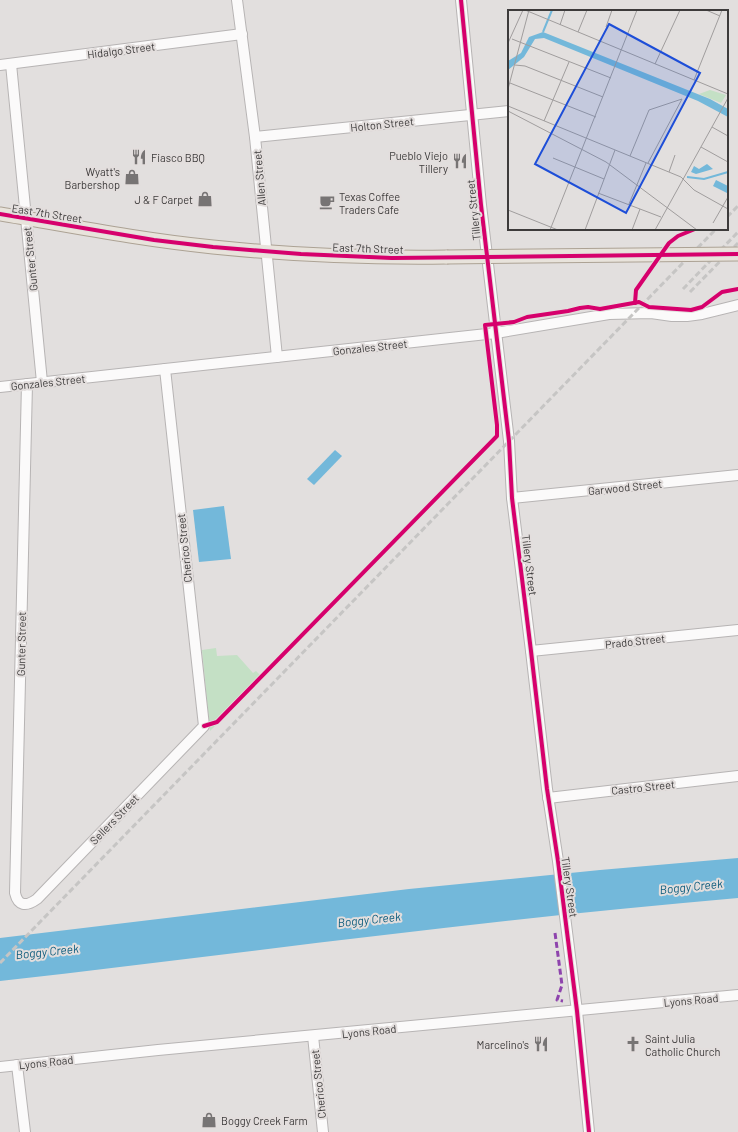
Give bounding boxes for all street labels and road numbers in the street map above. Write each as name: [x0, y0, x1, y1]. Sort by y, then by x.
street label: Hidalgo Street: [86, 39, 156, 61]
street label: Holton Street: [350, 114, 414, 134]
street label: Allen Street: [250, 150, 268, 206]
street label: Tillery Street: [463, 179, 483, 241]
street label: East 7th Street: [11, 201, 83, 225]
street label: Gunter Street: [20, 226, 40, 292]
street label: East 7th Street: [332, 240, 404, 256]
street label: Gonzales Street: [332, 337, 408, 357]
street label: Gonzales Street: [10, 372, 86, 392]
street label: Garwood Street: [587, 477, 663, 497]
street label: Cherico Street: [174, 513, 194, 583]
street label: Tillery Street: [520, 534, 540, 596]
street label: Gunter Street: [14, 612, 28, 676]
street label: Prado Street: [604, 631, 666, 651]
street label: Castro Street: [611, 777, 675, 797]
street label: Sellers Street: [87, 791, 141, 847]
street label: Tillery Street: [559, 856, 581, 918]
street label: Lyons Road: [663, 991, 719, 1009]
street label: Lyons Road: [341, 1022, 397, 1040]
street label: Cherico Street: [308, 1049, 328, 1119]
street label: Lyons Road: [18, 1053, 74, 1071]

